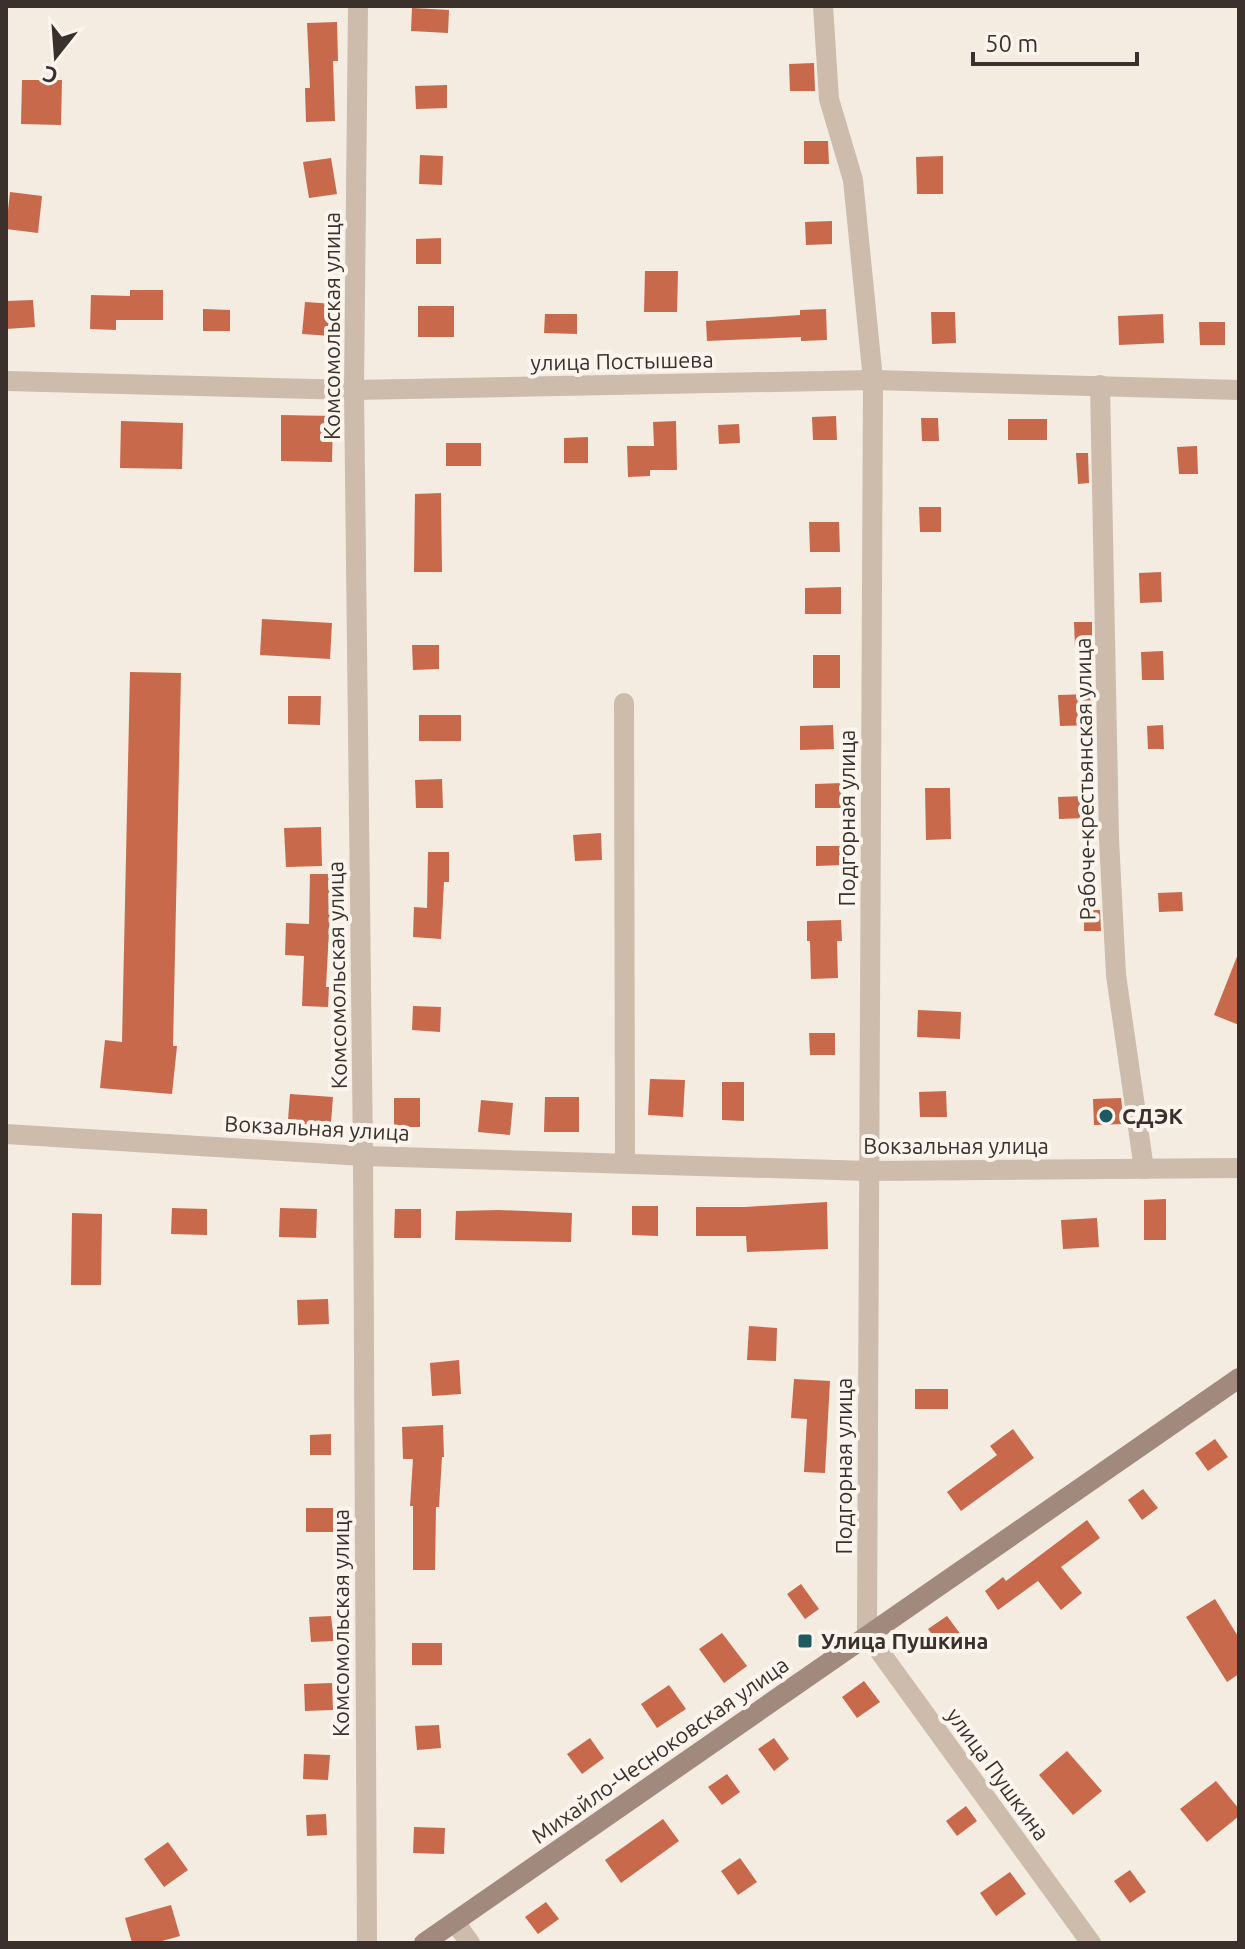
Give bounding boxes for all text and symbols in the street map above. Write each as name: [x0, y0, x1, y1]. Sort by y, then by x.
north arrow: [16, 16, 96, 96]
scale bar: [973, 16, 1137, 66]
text: 50 m: [985, 30, 1038, 57]
text: С: [40, 62, 60, 90]
street label: Комсомольская улица: [319, 212, 344, 440]
street label: улица Постышева: [530, 346, 714, 375]
street label: Рабоче-крестьянская улица: [1070, 637, 1099, 921]
street label: Подгорная улица: [834, 730, 859, 906]
street label: Комсомольская улица: [322, 861, 351, 1089]
place label: СДЭК: [1122, 1103, 1183, 1128]
marker: СДЭК: [1097, 1107, 1115, 1125]
street label: Вокзальная улица: [224, 1110, 410, 1145]
street label: Вокзальная улица: [863, 1133, 1049, 1158]
street label: Подгорная улица: [831, 1378, 856, 1554]
street label: Комсомольская улица: [328, 1509, 353, 1737]
place label: Улица Пушкина: [821, 1628, 989, 1653]
marker: Улица Пушкина: [796, 1632, 814, 1650]
street label: Михайло-Чесноковская улица: [527, 1651, 793, 1848]
street label: улица Пушкина: [942, 1703, 1055, 1845]

